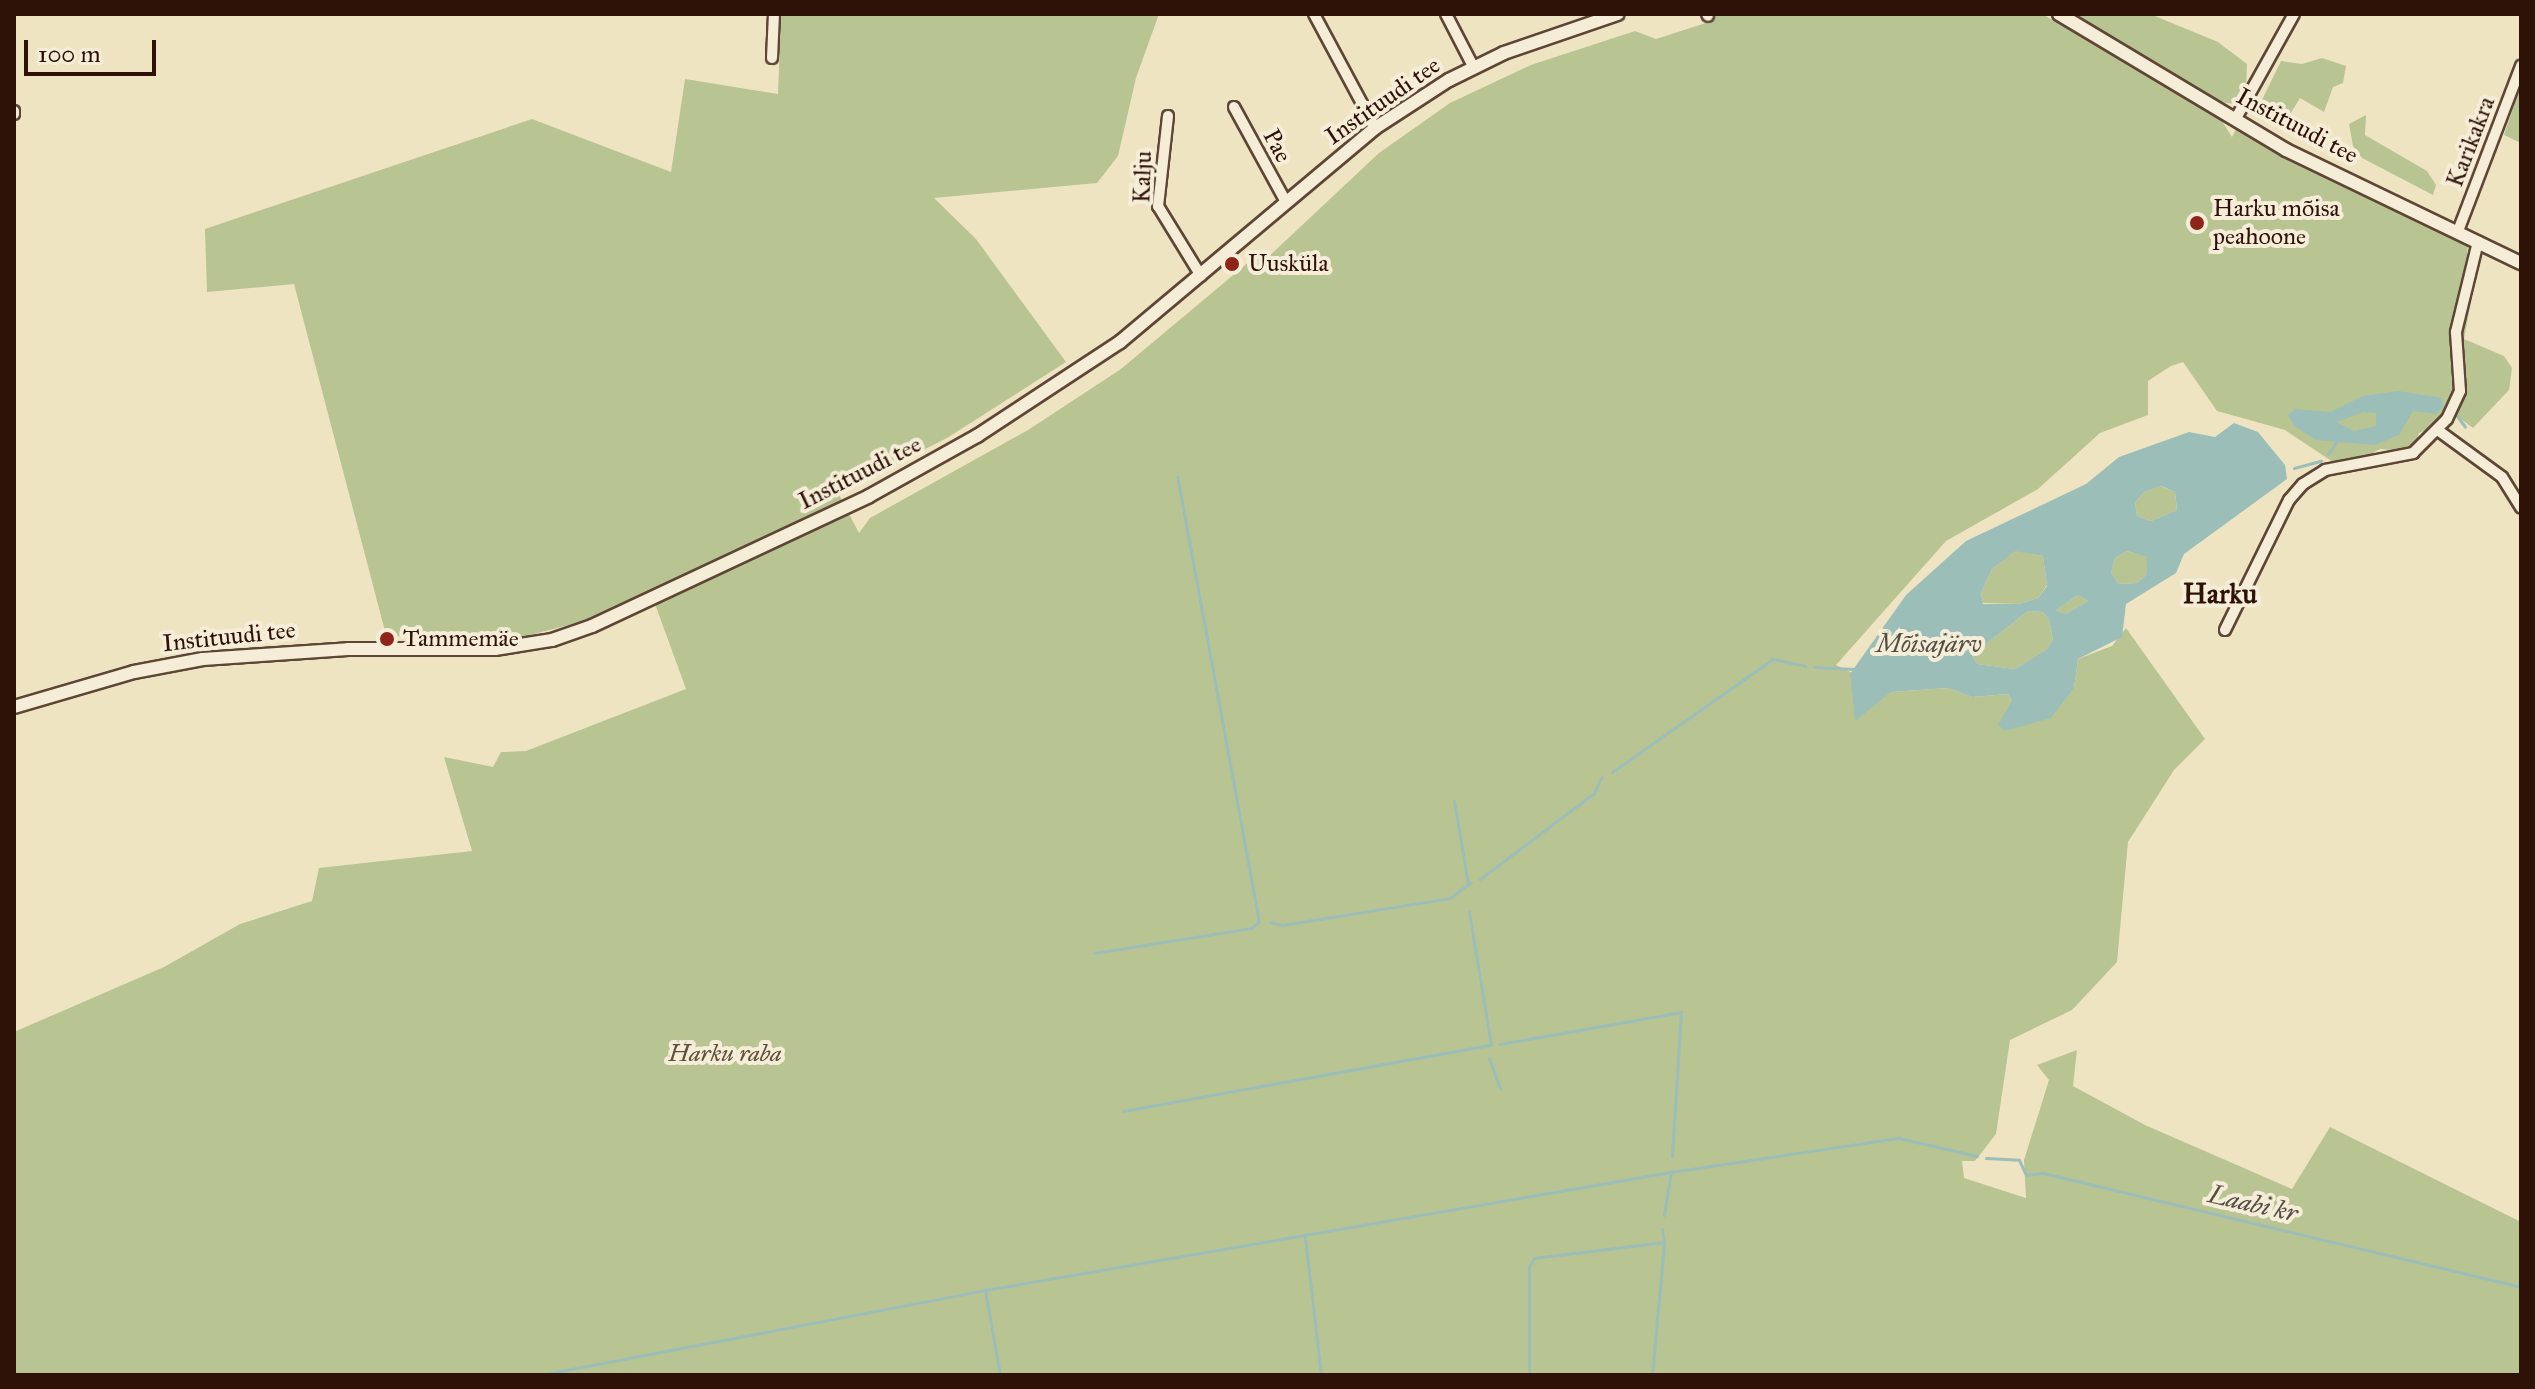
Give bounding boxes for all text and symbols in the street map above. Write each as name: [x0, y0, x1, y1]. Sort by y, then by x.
scale bar: [28, 24, 160, 74]
text: 100 m: [38, 39, 101, 69]
street label: Instituudi tee: [1320, 51, 1446, 151]
street label: Instituudi tee: [2231, 82, 2363, 170]
street label: Karikakra: [2441, 93, 2501, 191]
street label: Pae: [1256, 124, 1298, 168]
street label: Kalju: [1128, 150, 1158, 204]
place label: Harku mõisa peahoone: [2213, 195, 2340, 251]
marker: Harku mõisa peahoone: [2188, 214, 2206, 232]
place label: Uusküla: [1248, 250, 1329, 278]
marker: Uusküla: [1223, 255, 1241, 273]
street label: Instituudi tee: [794, 430, 926, 516]
district label: Harku: [2183, 577, 2257, 611]
street label: Instituudi tee: [161, 616, 297, 658]
place label: Tammemäe: [403, 625, 519, 653]
water label: Mõisajärv: [1876, 628, 1982, 660]
marker: Tammemäe: [378, 630, 396, 648]
park label: Harku raba: [668, 1040, 782, 1068]
water label: Laabi kr: [2205, 1179, 2301, 1229]

